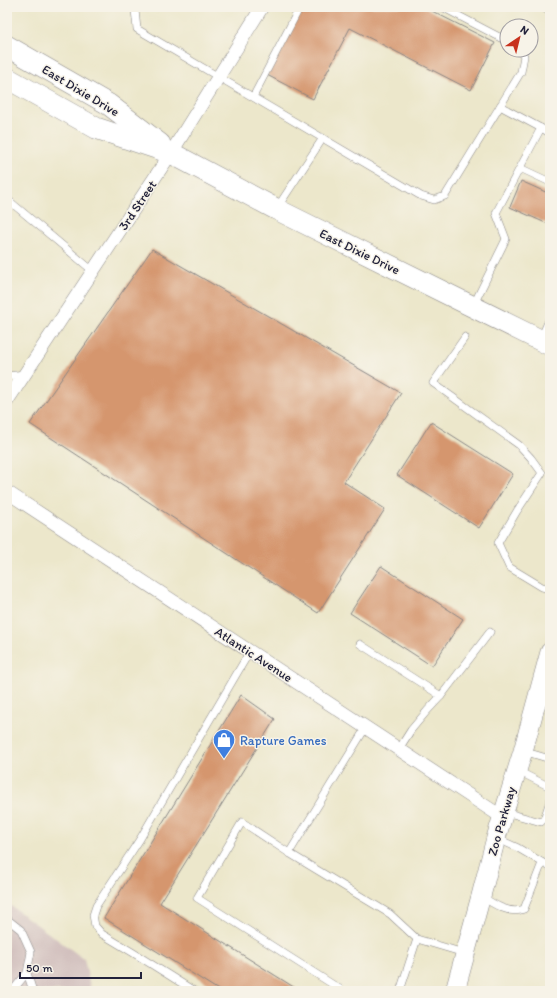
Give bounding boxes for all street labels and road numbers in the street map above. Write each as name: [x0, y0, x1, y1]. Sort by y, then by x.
street label: East Dixie Drive: [39, 62, 122, 119]
street label: 3rd Street: [115, 177, 160, 233]
street label: East Dixie Drive: [317, 226, 402, 277]
street label: Atlantic Avenue: [212, 624, 295, 685]
street label: Zoo Parkway: [484, 785, 518, 857]

